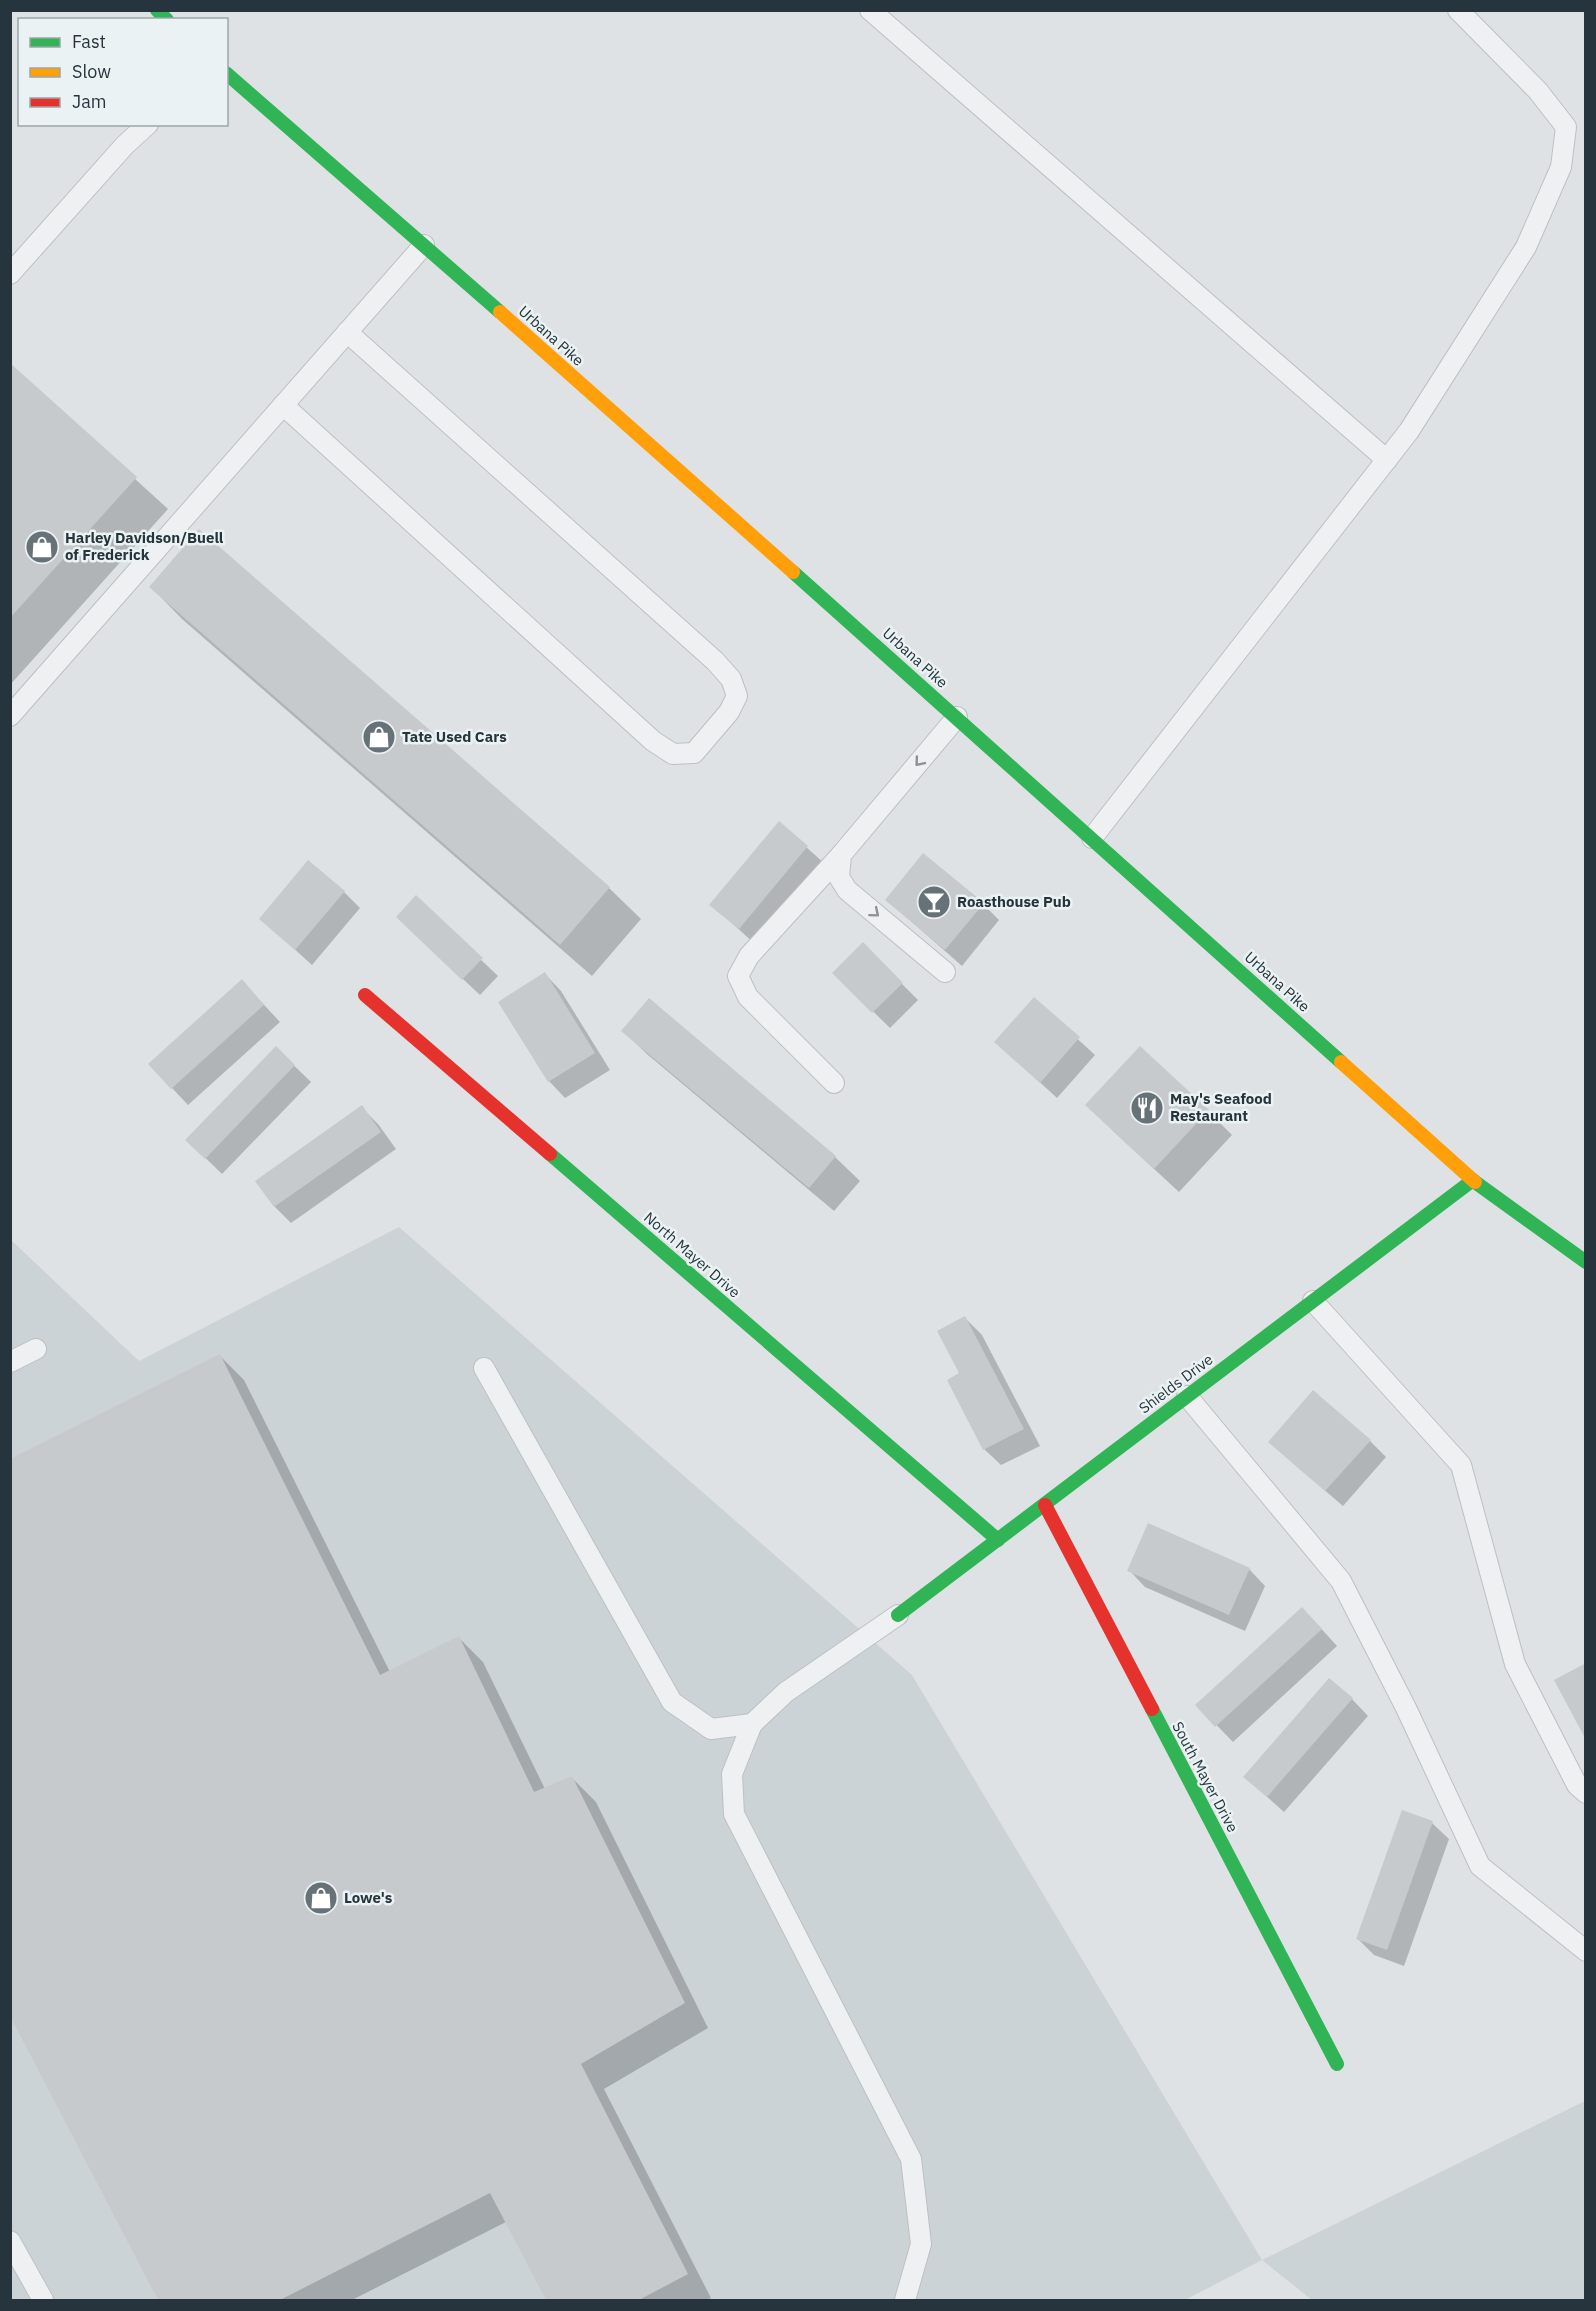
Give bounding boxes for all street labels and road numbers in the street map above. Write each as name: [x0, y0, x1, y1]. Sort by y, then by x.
street label: Urbana Pike: [515, 301, 588, 370]
street label: Urbana Pike: [879, 623, 952, 692]
street label: Urbana Pike: [1241, 947, 1314, 1016]
street label: North Mayer Drive: [640, 1208, 744, 1302]
street label: Shields Drive: [1135, 1350, 1216, 1418]
street label: South Mayer Drive: [1168, 1718, 1243, 1835]

